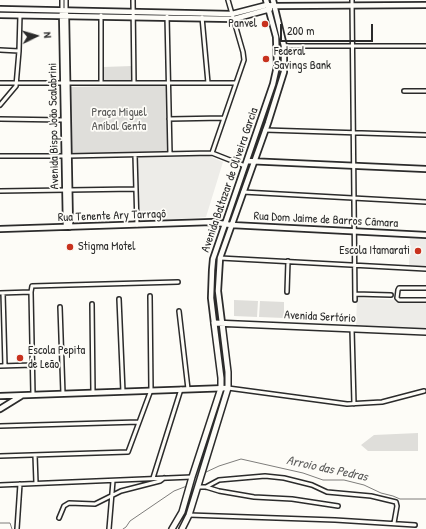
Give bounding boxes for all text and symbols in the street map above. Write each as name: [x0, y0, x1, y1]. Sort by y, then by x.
north arrow: [16, 16, 56, 56]
scale bar: [282, 16, 375, 42]
place label: Panvel: [228, 17, 257, 31]
marker: Panvel: [260, 19, 270, 29]
text: 200 m: [287, 22, 314, 39]
text: N: [41, 31, 55, 38]
place label: Federal Savings Bank: [274, 45, 331, 73]
marker: Federal Savings Bank: [261, 54, 271, 64]
street label: Avenida Bispo João Scalabrini: [46, 63, 62, 189]
park label: Praça Miguel Aníbal Genta: [91, 106, 147, 134]
street label: Avenida Baltazar de Oliveira Garcia: [198, 106, 262, 254]
street label: Rua Tenente Ary Tarragô: [58, 207, 166, 225]
street label: Rua Dom Jaime de Barros Câmara: [253, 209, 399, 231]
place label: Stigma Motel: [78, 240, 135, 254]
marker: Stigma Motel: [65, 242, 75, 252]
place label: Escola Itamarati: [339, 244, 410, 258]
marker: Escola Itamarati: [413, 246, 423, 256]
street label: Avenida Sertório: [284, 308, 356, 326]
place label: Escola Pepita de Leão: [28, 344, 85, 372]
marker: Escola Pepita de Leão: [15, 353, 25, 363]
water label: Arroio das Pedras: [285, 453, 369, 485]

